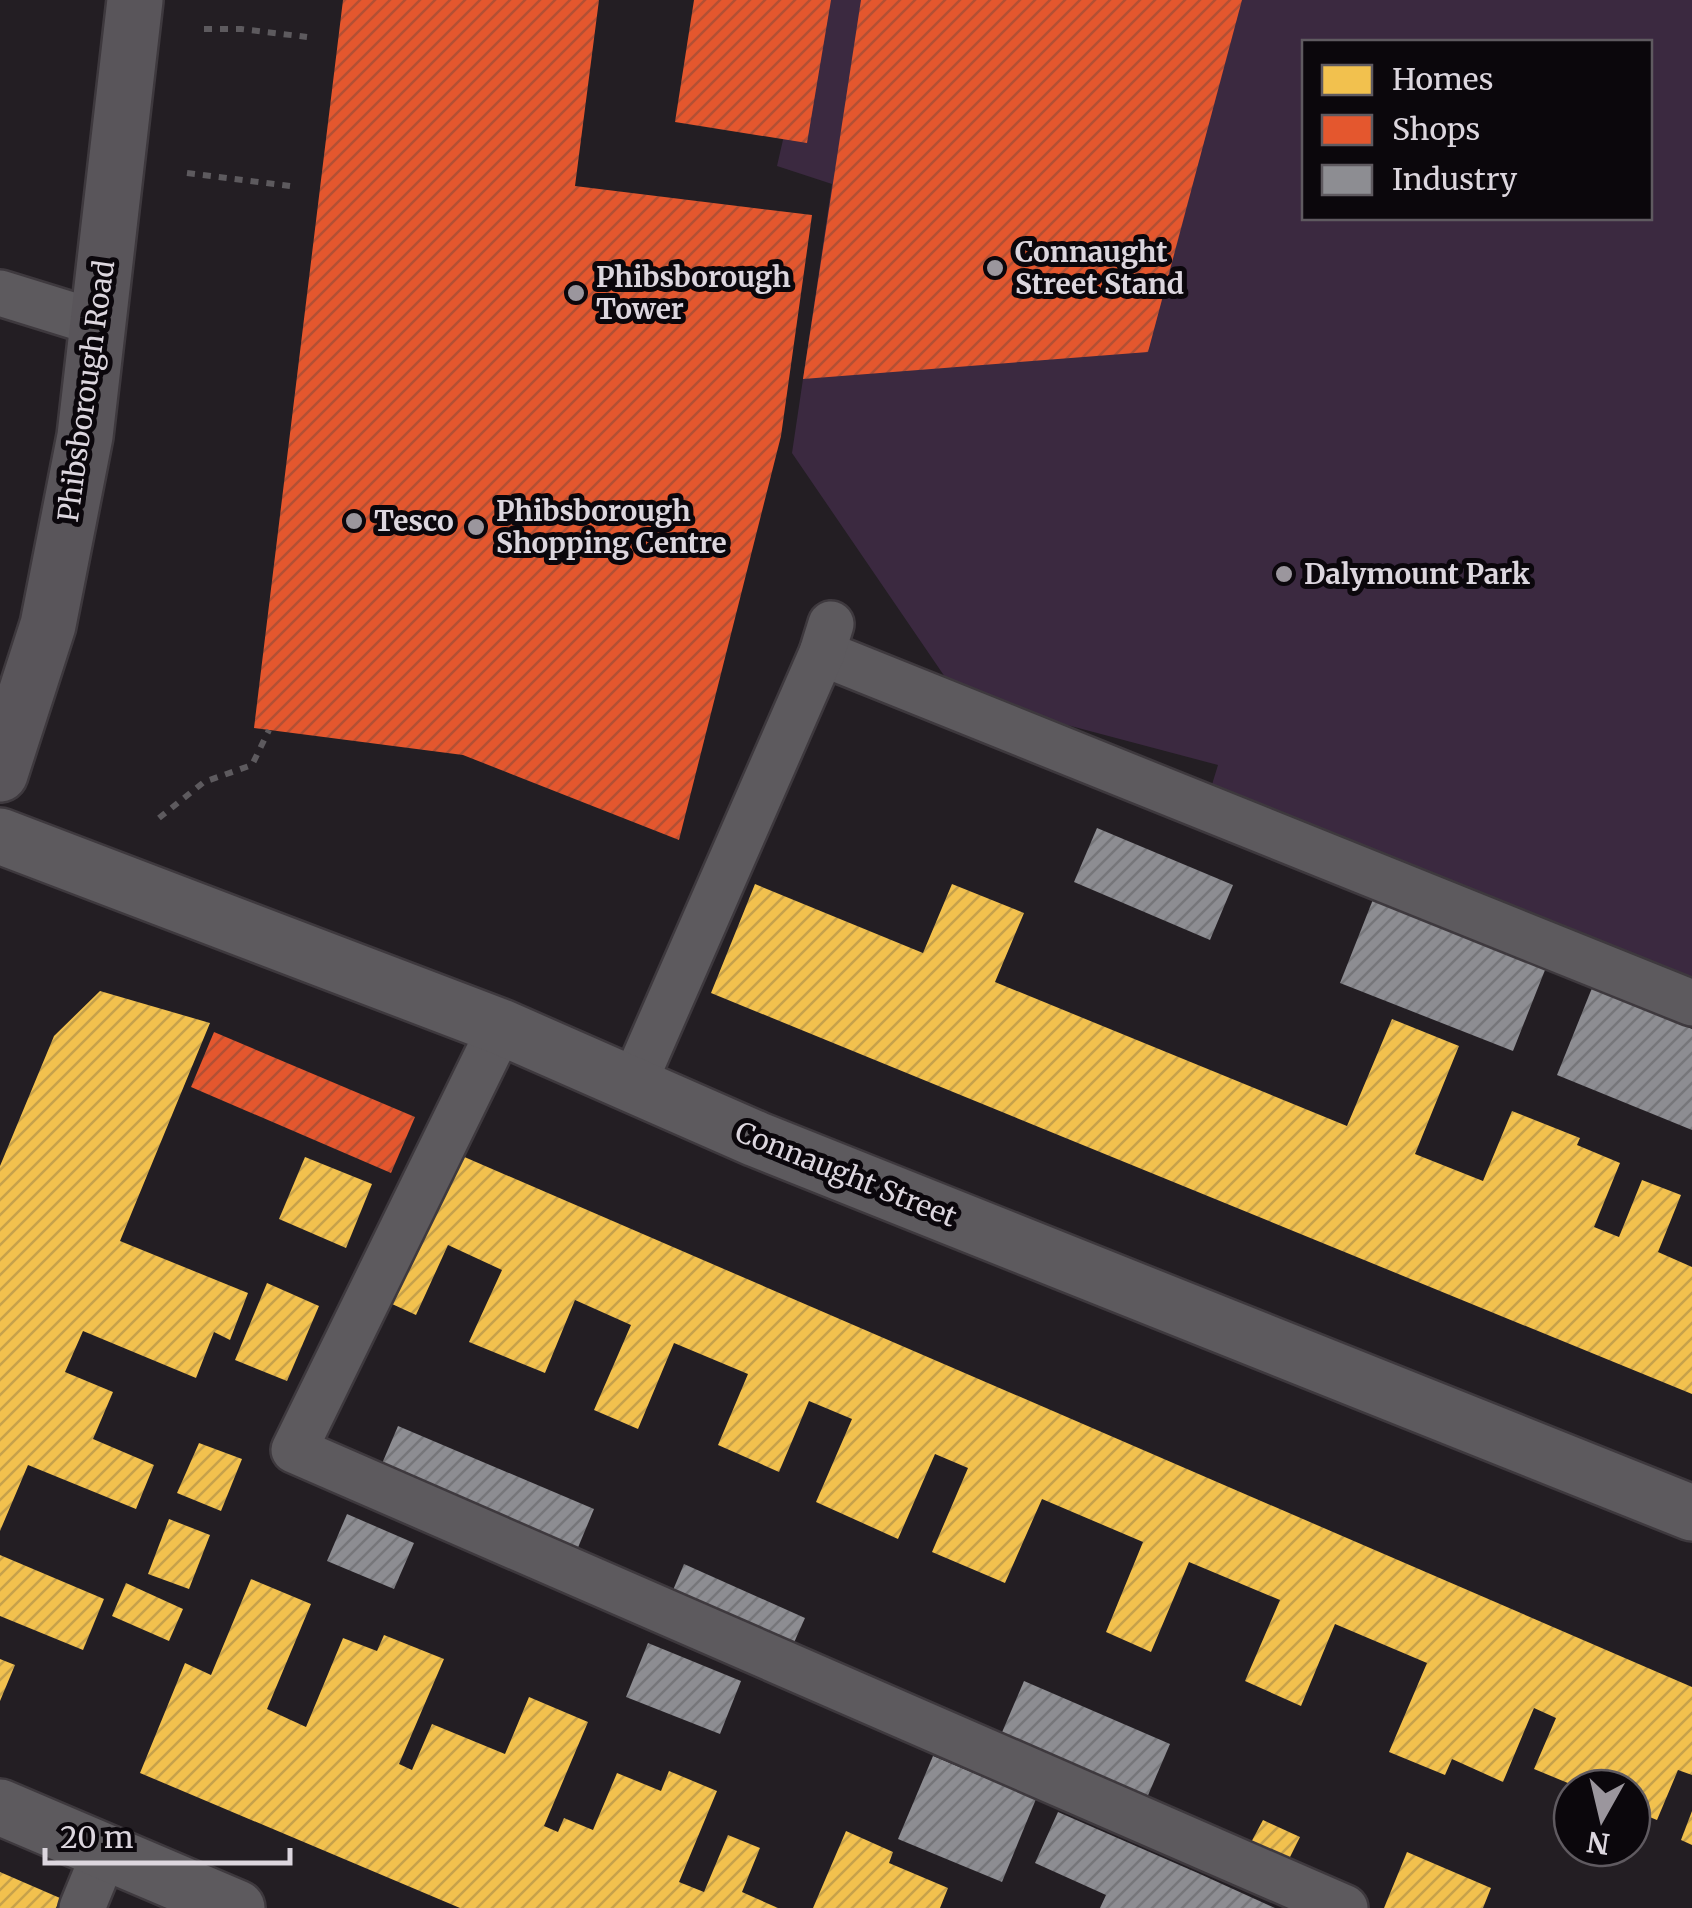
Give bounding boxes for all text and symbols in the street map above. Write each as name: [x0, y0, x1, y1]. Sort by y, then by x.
legend: [1302, 40, 1652, 220]
text: Homes: [1392, 60, 1493, 98]
text: Shops: [1392, 110, 1480, 148]
text: Industry: [1392, 160, 1518, 198]
place label: Connaught Street Stand: [1015, 234, 1184, 302]
marker: Connaught Street Stand: [984, 257, 1006, 279]
street label: Phibsborough Road: [50, 258, 122, 524]
place label: Phibsborough Tower: [596, 259, 791, 327]
marker: Phibsborough Tower: [565, 282, 587, 304]
place label: Phibsborough Shopping Centre: [496, 493, 727, 561]
place label: Tesco: [374, 503, 454, 539]
marker: Tesco: [343, 510, 365, 532]
marker: Phibsborough Shopping Centre: [465, 516, 487, 538]
place label: Dalymount Park: [1304, 556, 1531, 592]
marker: Dalymount Park: [1273, 563, 1295, 585]
street label: Connaught Street: [730, 1113, 962, 1235]
north arrow: [1552, 1768, 1652, 1868]
scale bar: [45, 1803, 290, 1865]
text: 20 m: [60, 1818, 134, 1856]
text: N: [1585, 1823, 1612, 1862]

